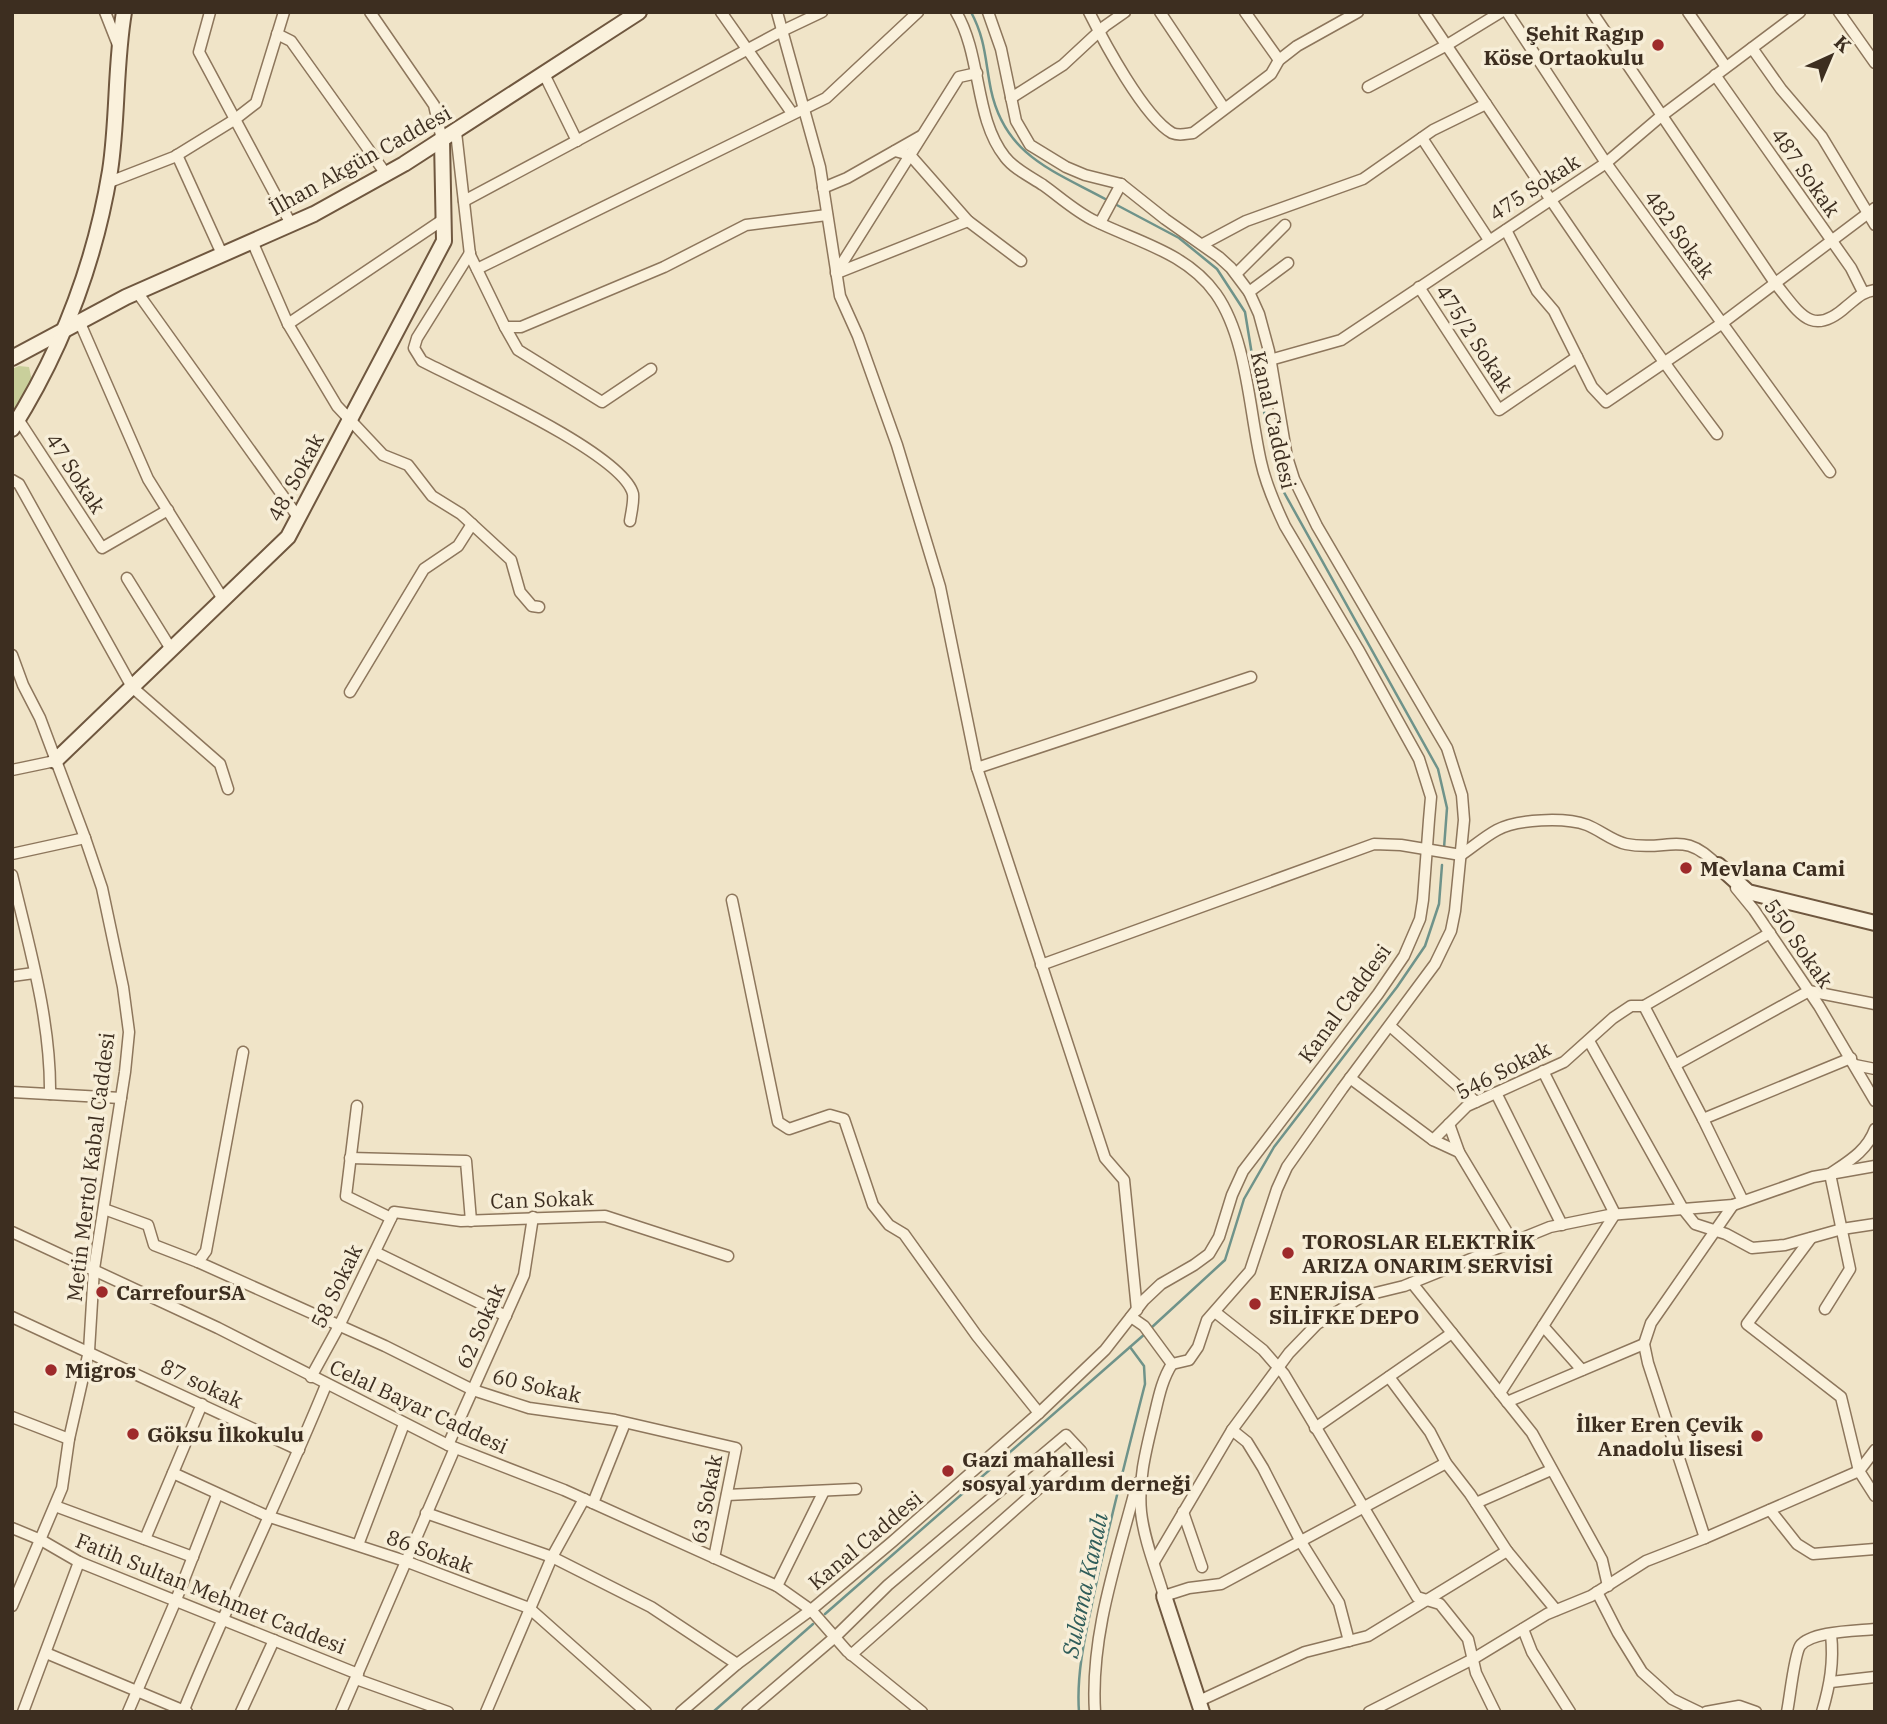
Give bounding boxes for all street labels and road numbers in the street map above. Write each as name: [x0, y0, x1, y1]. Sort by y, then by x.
street label: İlhan Akgün Caddesi: [264, 98, 456, 222]
street label: 487 Sokak: [1765, 122, 1847, 223]
street label: 475 Sokak: [1483, 147, 1585, 227]
street label: 482 Sokak: [1638, 184, 1722, 284]
street label: 475/2 Sokak: [1430, 279, 1521, 398]
street label: Kanal Caddesi: [1245, 348, 1303, 492]
street label: 48. Sokak: [260, 427, 330, 526]
street label: 47 Sokak: [40, 428, 113, 519]
street label: 550 Sokak: [1758, 893, 1840, 994]
street label: Kanal Caddesi: [1291, 938, 1397, 1068]
street label: Metin Mertol Kabal Caddesi: [60, 1031, 120, 1303]
street label: 546 Sokak: [1451, 1034, 1556, 1106]
street label: Can Sokak: [490, 1183, 595, 1215]
street label: 58 Sokak: [304, 1239, 369, 1333]
street label: 62 Sokak: [449, 1278, 511, 1373]
street label: 87 sokak: [156, 1352, 249, 1415]
street label: Celal Bayar Caddesi: [325, 1352, 513, 1460]
street label: 60 Sokak: [490, 1361, 585, 1409]
street label: 63 Sokak: [684, 1451, 728, 1546]
street label: Kanal Caddesi: [802, 1484, 928, 1596]
street label: 86 Sokak: [383, 1522, 478, 1580]
street label: Fatih Sultan Mehmet Caddesi: [72, 1526, 350, 1660]

